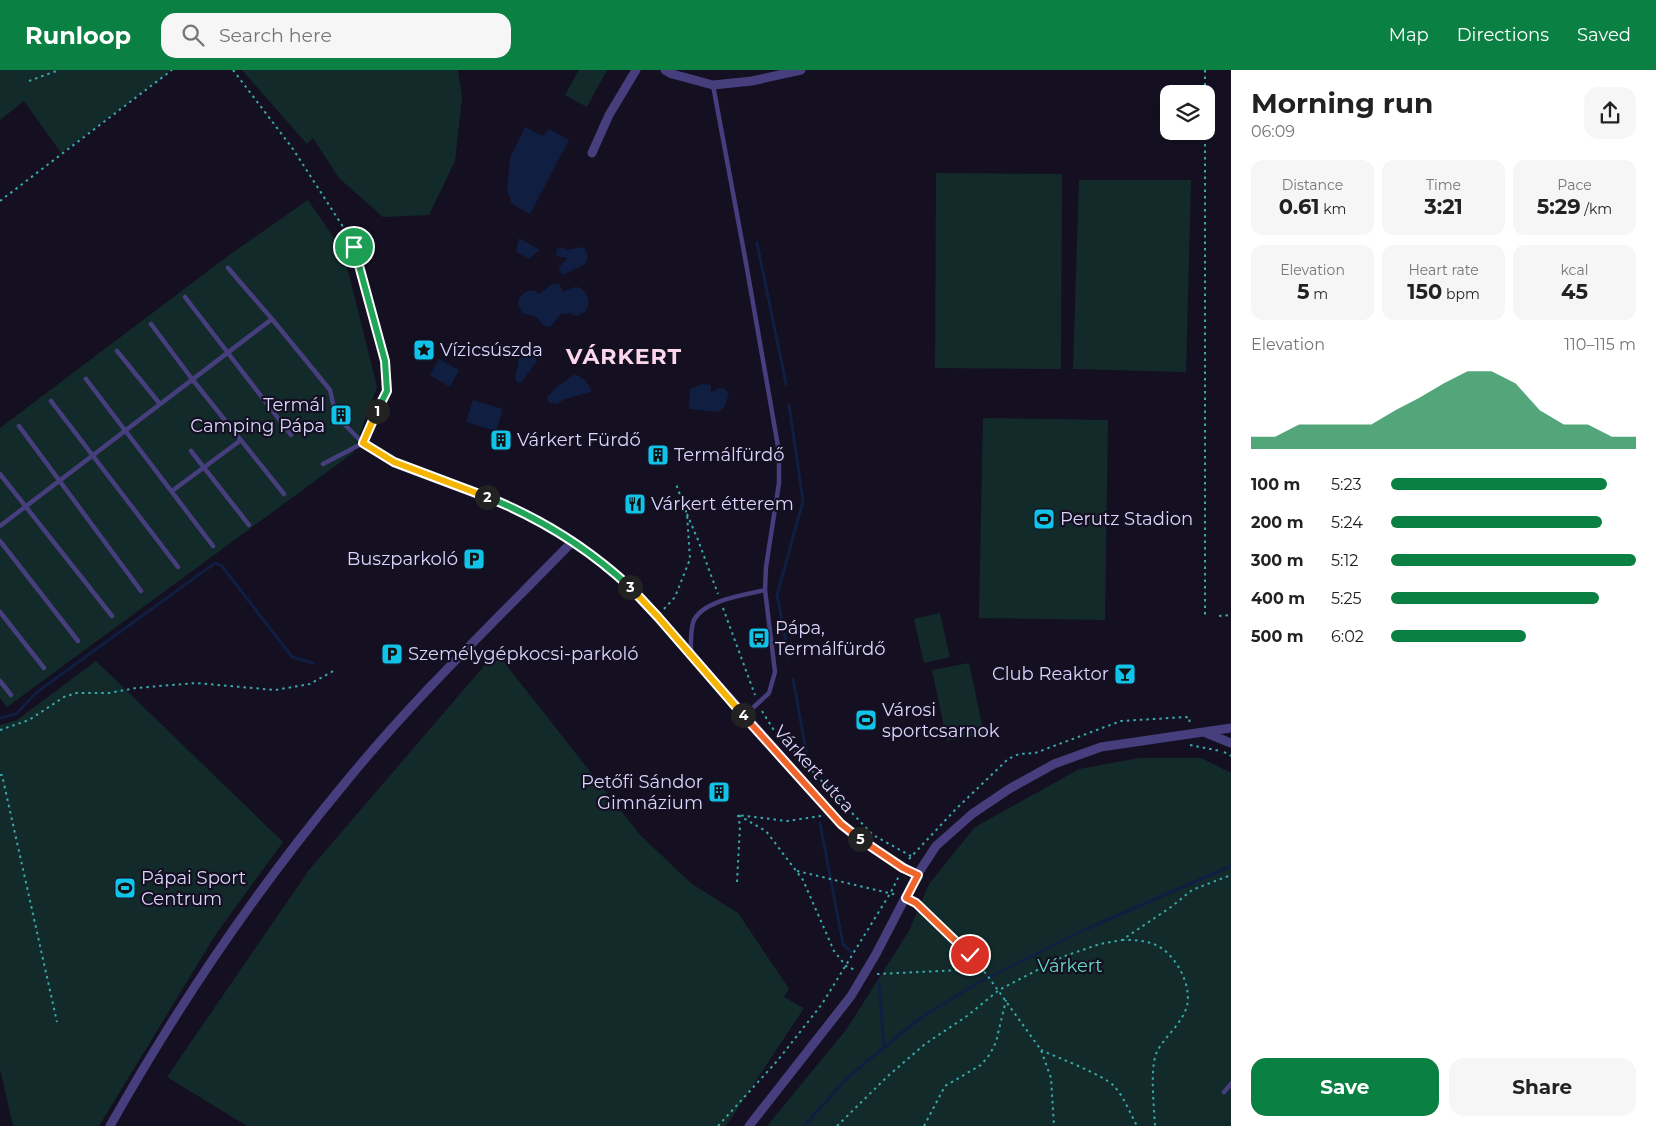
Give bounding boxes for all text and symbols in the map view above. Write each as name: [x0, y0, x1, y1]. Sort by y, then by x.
search box: [161, 13, 511, 58]
text: Runloop: [25, 21, 131, 50]
icon: search: [179, 21, 207, 49]
text: Search here: [219, 24, 332, 47]
text: Map: [1389, 24, 1429, 46]
text: Directions: [1457, 24, 1549, 46]
text: Saved: [1577, 24, 1631, 46]
map controls: [1160, 85, 1215, 140]
button: layers: [1160, 85, 1215, 140]
text: Morning run: [1251, 86, 1433, 120]
button: share: [1584, 87, 1636, 139]
text: 06:09: [1251, 122, 1295, 141]
text: Distance: [1282, 176, 1343, 194]
text: Time: [1426, 176, 1461, 194]
text: Pace: [1557, 176, 1592, 194]
text: 0.61: [1279, 194, 1320, 219]
text: 3:21: [1424, 194, 1463, 219]
text: 5:29: [1537, 194, 1581, 219]
text: km: [1320, 200, 1346, 218]
text: /km: [1581, 200, 1612, 218]
pin: [333, 226, 375, 268]
icon: arrive: [340, 233, 368, 261]
text: Elevation: [1280, 261, 1345, 279]
text: Heart rate: [1408, 261, 1479, 279]
text: kcal: [1561, 261, 1588, 279]
text: 5: [1297, 279, 1309, 304]
text: 150: [1407, 279, 1442, 304]
text: 45: [1561, 279, 1588, 304]
text: m: [1309, 285, 1328, 303]
text: bpm: [1442, 285, 1480, 303]
text: Elevation: [1251, 335, 1325, 354]
text: 110–115 m: [1564, 335, 1636, 354]
place icon: Vízicsúszda: [412, 338, 436, 362]
place label: Vízicsúszda: [440, 339, 543, 361]
district label: VÁRKERT: [565, 343, 682, 370]
place label: Termál Camping Pápa: [190, 394, 325, 437]
pin: 1: [364, 398, 390, 424]
text: 1: [375, 402, 380, 420]
building icon: Termál Camping Pápa: [329, 403, 353, 427]
building icon: Várkert Fürdő: [489, 428, 513, 452]
place label: Várkert Fürdő: [517, 429, 641, 451]
building icon: Termálfürdő: [646, 443, 670, 467]
place label: Termálfürdő: [674, 444, 785, 466]
text: 100 m: [1251, 475, 1300, 494]
text: 5:23: [1331, 475, 1362, 494]
pin: 2: [474, 484, 500, 510]
text: 2: [483, 488, 492, 506]
restaurant icon: Várkert étterem: [623, 492, 647, 516]
place label: Várkert étterem: [651, 493, 794, 515]
sports icon: Perutz Stadion: [1032, 507, 1056, 531]
place label: Perutz Stadion: [1060, 508, 1193, 530]
text: 200 m: [1251, 513, 1303, 532]
text: 5:24: [1331, 513, 1363, 532]
parking icon: Buszparkoló: [462, 547, 486, 571]
place label: Buszparkoló: [347, 548, 458, 570]
text: 300 m: [1251, 551, 1304, 570]
text: 5:12: [1331, 551, 1358, 570]
pin: 3: [618, 574, 642, 600]
text: 3: [626, 578, 635, 596]
text: 400 m: [1251, 589, 1305, 608]
text: 5:25: [1331, 589, 1362, 608]
place label: Pápa, Termálfürdő: [775, 617, 886, 660]
bus stop icon: Pápa, Termálfürdő: [747, 626, 771, 650]
text: 500 m: [1251, 627, 1304, 646]
text: 6:02: [1331, 627, 1364, 646]
parking icon: Személygépkocsi-parkoló: [380, 642, 404, 666]
place label: Személygépkocsi-parkoló: [408, 643, 639, 665]
bar icon: Club Reaktor: [1113, 662, 1137, 686]
place label: Club Reaktor: [992, 663, 1109, 685]
place label: Városi sportcsarnok: [882, 699, 1000, 742]
pin: 4: [730, 702, 756, 728]
text: 4: [739, 706, 748, 724]
sports icon: Városi sportcsarnok: [854, 708, 878, 732]
street label: Várkert utca: [769, 721, 859, 817]
place label: Petőfi Sándor Gimnázium: [581, 771, 703, 814]
building icon: Petőfi Sándor Gimnázium: [707, 780, 731, 804]
pin: 5: [848, 826, 872, 852]
text: 5: [856, 830, 865, 848]
place label: Pápai Sport Centrum: [141, 867, 246, 910]
sports icon: Pápai Sport Centrum: [113, 876, 137, 900]
pin: [949, 934, 991, 976]
icon: check: [956, 941, 984, 969]
park label: Várkert: [1037, 955, 1103, 977]
button: Save: [1251, 1058, 1439, 1116]
button: Share: [1449, 1058, 1636, 1116]

